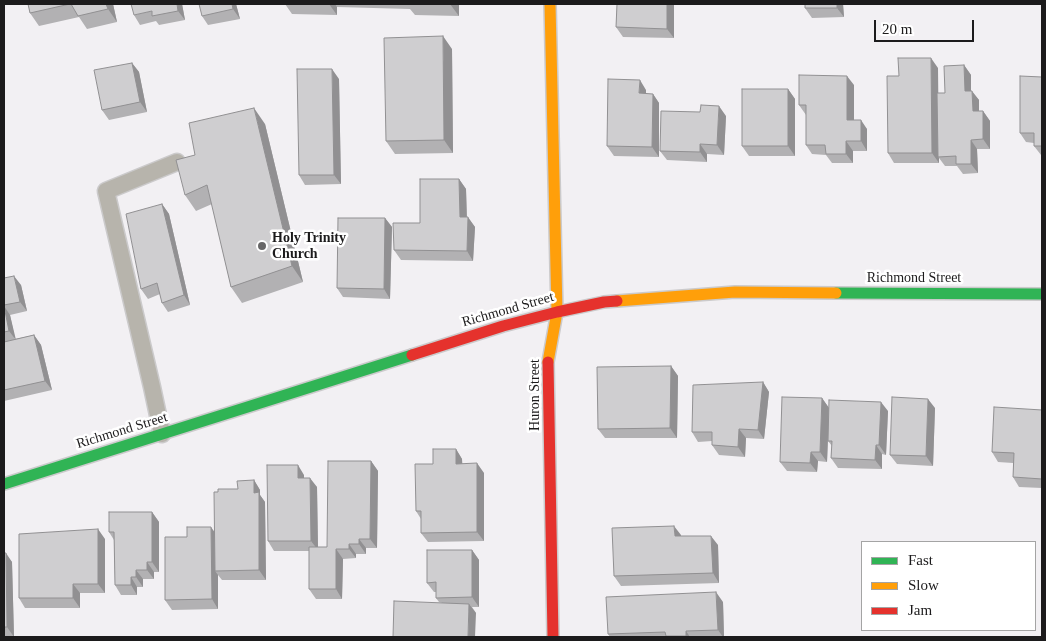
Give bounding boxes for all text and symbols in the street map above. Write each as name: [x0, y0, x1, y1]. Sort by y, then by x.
scale bar: [876, 10, 976, 42]
text: 20 m: [882, 21, 912, 37]
place label: Holy Trinity Church: [272, 230, 346, 262]
marker: Holy Trinity Church: [256, 240, 268, 252]
street label: Richmond Street: [867, 270, 961, 286]
street label: Richmond Street: [460, 289, 556, 331]
street label: Huron Street: [527, 359, 543, 431]
street label: Richmond Street: [74, 409, 170, 453]
legend: [861, 541, 1036, 631]
text: Fast: [908, 552, 933, 568]
text: Slow: [908, 577, 939, 593]
text: Jam: [908, 602, 932, 618]

